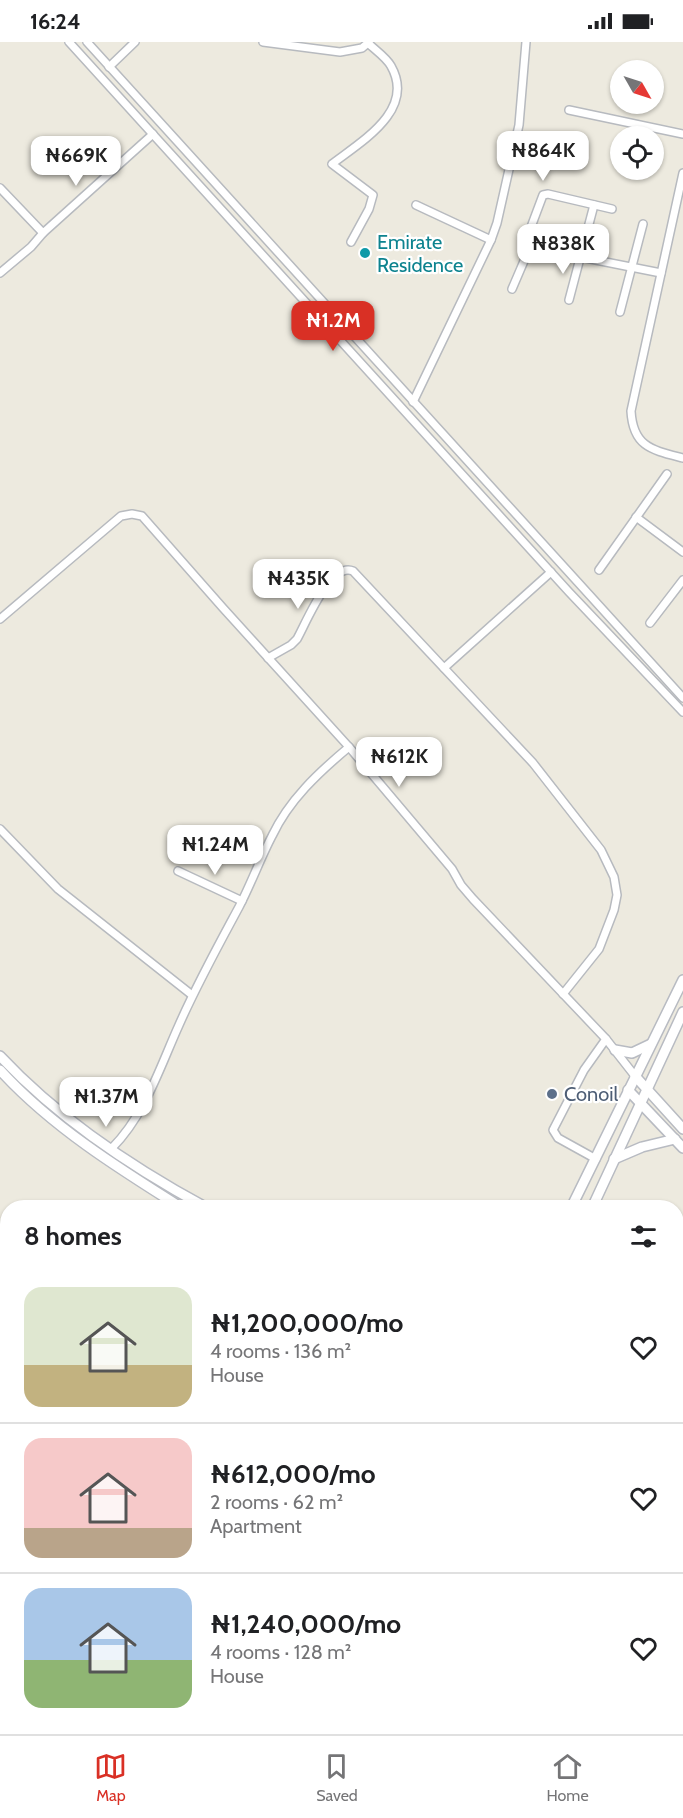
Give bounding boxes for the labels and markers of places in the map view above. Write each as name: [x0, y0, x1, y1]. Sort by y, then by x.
pin: ₦864K: [501, 131, 585, 182]
pin: ₦669K: [34, 136, 118, 187]
pin: ₦838K: [521, 224, 605, 275]
place label: Emirate Residence: [377, 230, 463, 277]
marker: Emirate Residence: [358, 246, 372, 260]
pin: ₦1.2M: [291, 301, 375, 352]
pin: ₦435K: [256, 559, 340, 610]
pin: ₦612K: [357, 737, 441, 788]
pin: ₦1.24M: [166, 825, 264, 876]
pin: ₦1.37M: [57, 1077, 155, 1128]
place label: Conoil: [564, 1082, 618, 1106]
marker: Conoil: [545, 1087, 559, 1101]

